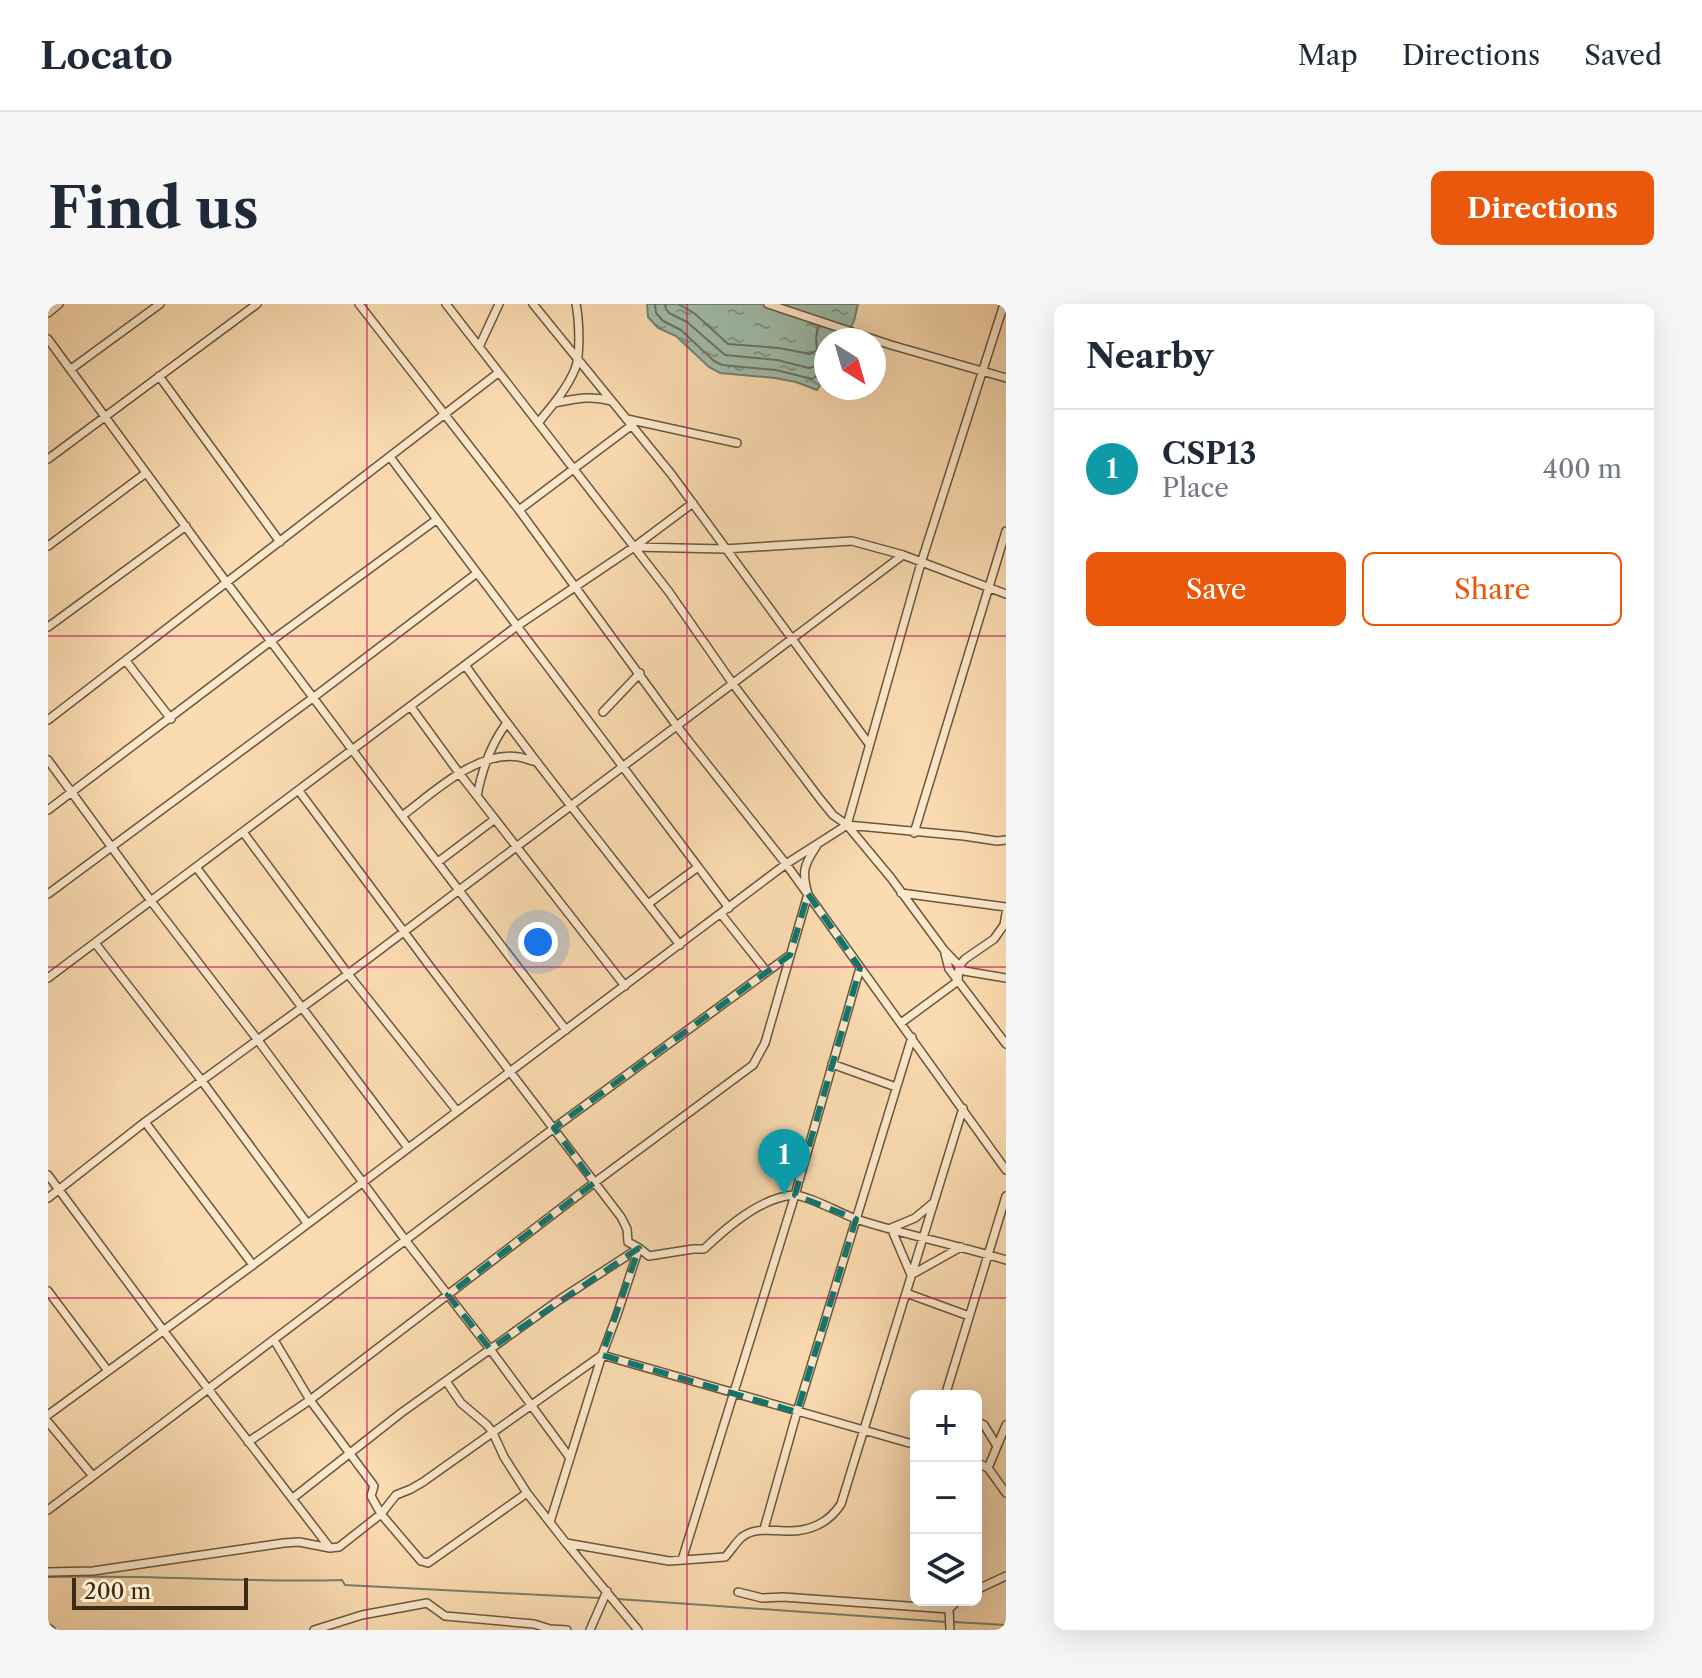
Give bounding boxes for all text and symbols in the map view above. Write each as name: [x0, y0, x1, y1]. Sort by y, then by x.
text: Locato: [40, 32, 173, 79]
text: Map: [1298, 38, 1358, 72]
text: Directions: [1402, 38, 1540, 72]
text: Saved: [1584, 38, 1662, 72]
button: Directions: [1431, 171, 1654, 245]
text: Find us: [48, 174, 259, 243]
north arrow: [814, 328, 886, 400]
text: Nearby: [1086, 335, 1214, 377]
text: CSP13: [1162, 435, 1256, 472]
text: 1: [1106, 453, 1118, 485]
text: 400 m: [1543, 453, 1622, 485]
text: Place: [1162, 472, 1229, 504]
button: Save: [1086, 552, 1346, 626]
button: Share: [1362, 552, 1622, 626]
your location: [518, 922, 558, 962]
pin: 1: [758, 1129, 810, 1195]
map controls: [910, 1390, 982, 1606]
button: +: [910, 1390, 982, 1462]
button: −: [910, 1462, 982, 1534]
button: layers: [910, 1534, 982, 1606]
scale bar: [72, 1574, 248, 1610]
text: 200 m: [84, 1578, 151, 1605]

